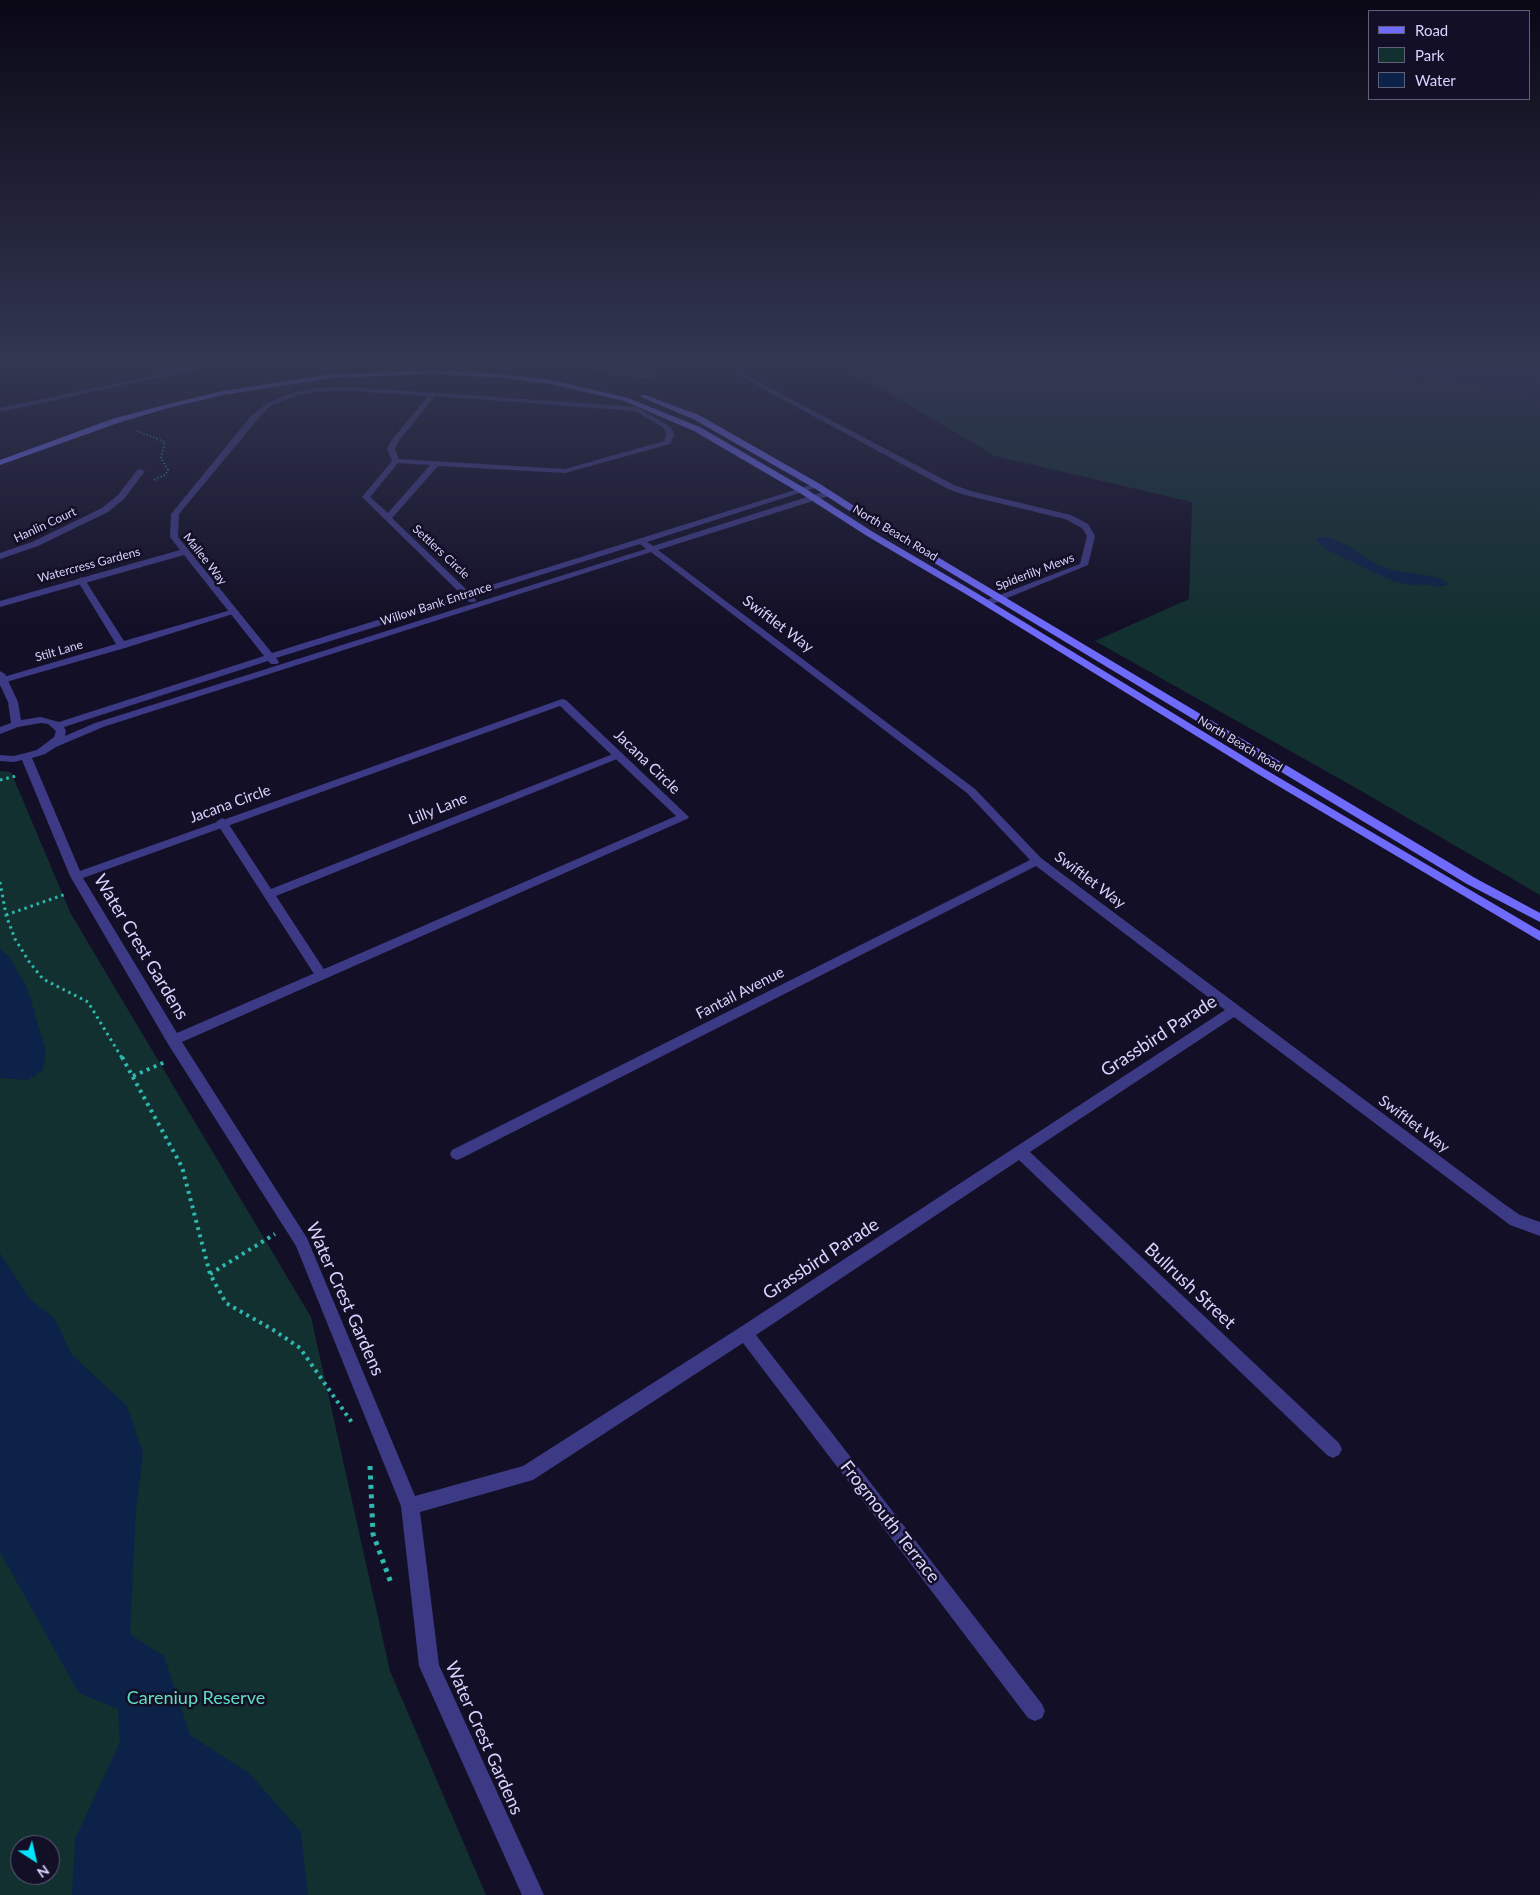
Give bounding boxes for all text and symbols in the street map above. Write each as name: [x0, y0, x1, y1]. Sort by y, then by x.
legend: [1368, 10, 1530, 100]
text: Road: [1415, 21, 1448, 39]
text: Park: [1415, 46, 1444, 64]
text: Water: [1415, 71, 1456, 89]
street label: North Beach Road: [850, 502, 940, 564]
street label: Hanlin Court: [12, 504, 78, 546]
street label: Settlers Circle: [410, 522, 472, 582]
street label: Mallee Way: [180, 530, 230, 588]
street label: Watercress Gardens: [36, 544, 142, 586]
street label: Spiderlily Mews: [994, 550, 1076, 594]
street label: Willow Bank Entrance: [379, 579, 493, 629]
street label: Swiftlet Way: [739, 592, 817, 656]
street label: Stilt Lane: [33, 637, 85, 665]
street label: North Beach Road: [1195, 713, 1285, 775]
street label: Jacana Circle: [610, 726, 684, 798]
street label: Jacana Circle: [187, 781, 273, 827]
street label: Lilly Lane: [406, 789, 470, 829]
street label: Swiftlet Way: [1051, 848, 1129, 912]
street label: Water Crest Gardens: [89, 870, 193, 1024]
street label: Fantail Avenue: [693, 963, 787, 1023]
street label: Grassbird Parade: [1097, 991, 1221, 1081]
street label: Swiftlet Way: [1375, 1092, 1453, 1156]
street label: Grassbird Parade: [759, 1214, 883, 1304]
street label: Water Crest Gardens: [301, 1219, 389, 1379]
street label: Bullrush Street: [1140, 1238, 1240, 1334]
street label: Frogmouth Terrace: [836, 1457, 944, 1587]
street label: Water Crest Gardens: [440, 1658, 528, 1818]
park label: Careniup Reserve: [127, 1687, 265, 1709]
north arrow: [10, 1835, 60, 1885]
text: N: [34, 1862, 53, 1882]

